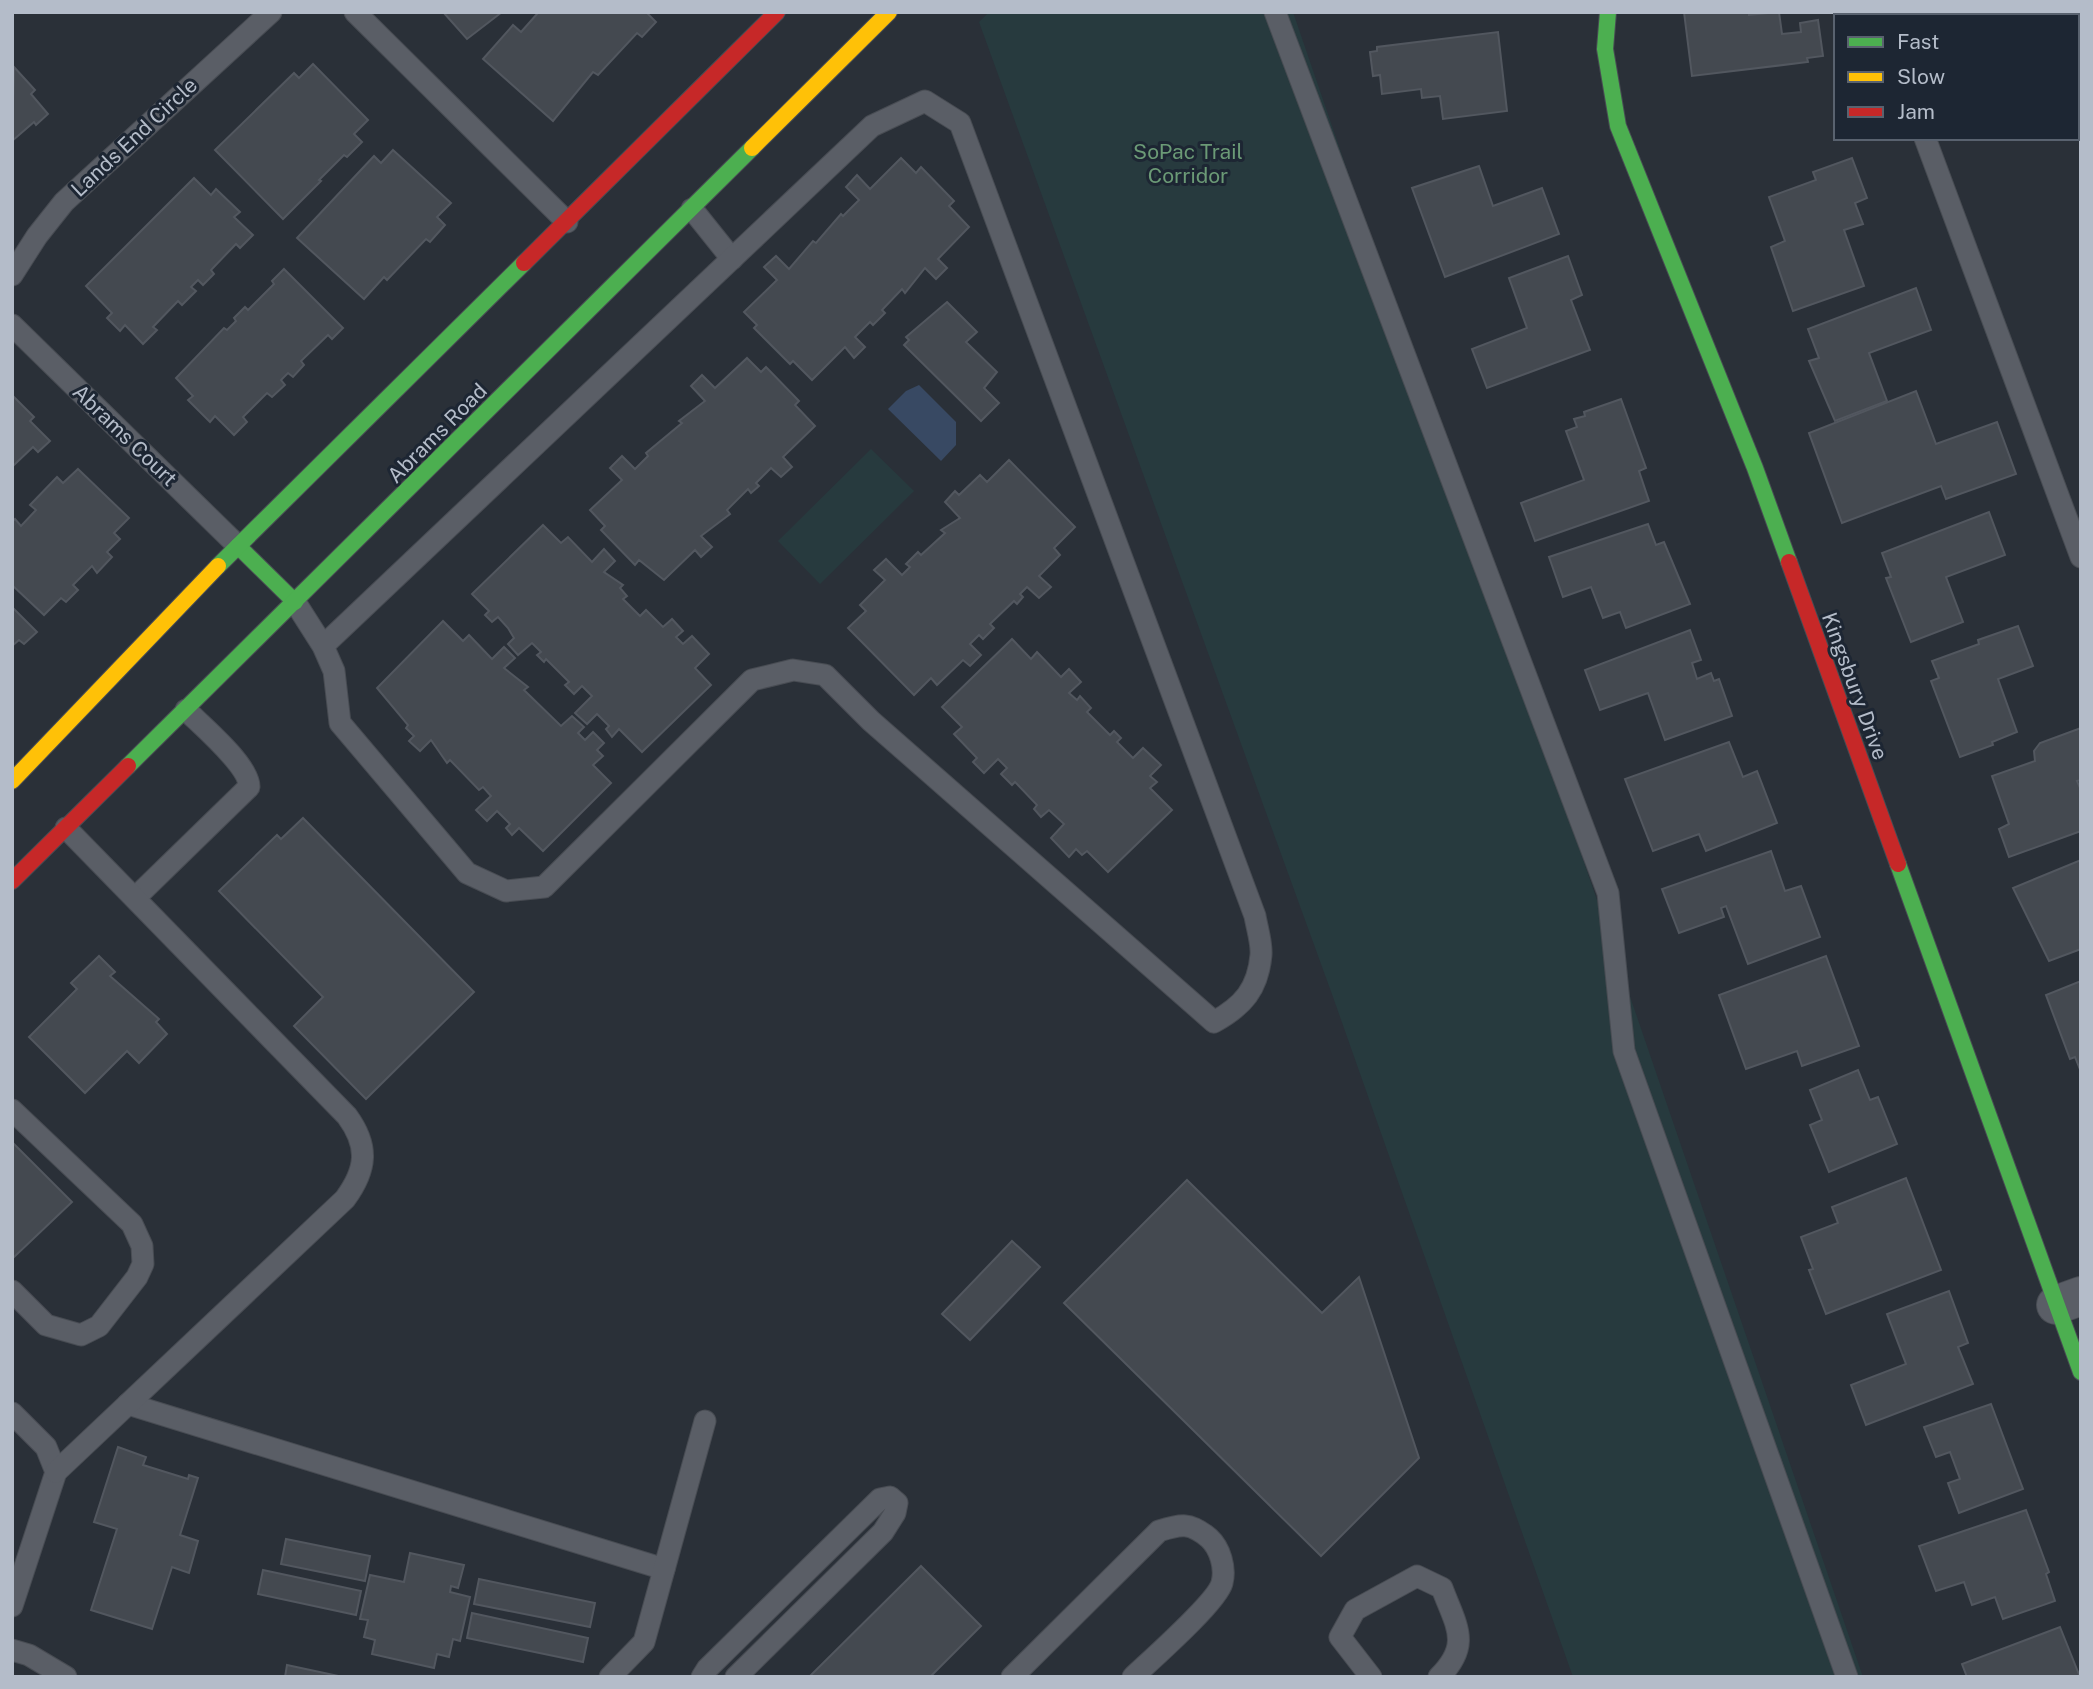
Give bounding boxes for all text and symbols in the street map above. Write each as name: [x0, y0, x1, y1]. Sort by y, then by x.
legend: [1834, 14, 2079, 140]
text: Fast: [1897, 29, 1939, 54]
text: Slow: [1897, 64, 1945, 89]
street label: Lands End Circle: [66, 72, 202, 202]
text: Jam: [1897, 99, 1935, 124]
park label: SoPac Trail Corridor: [1133, 139, 1243, 188]
street label: Abrams Road: [382, 378, 492, 488]
street label: Abrams Court: [68, 379, 182, 491]
street label: Kingsbury Drive: [1817, 609, 1893, 763]

